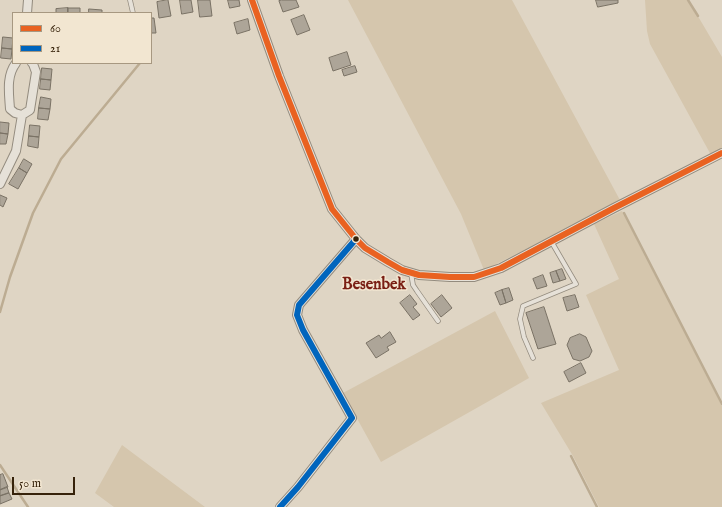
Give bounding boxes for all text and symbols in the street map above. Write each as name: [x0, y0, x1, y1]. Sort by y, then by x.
legend: [12, 12, 152, 64]
text: 60: [50, 21, 61, 36]
text: 21: [50, 41, 60, 56]
unlabelled marker: [351, 234, 361, 244]
district label: Besenbek: [342, 276, 406, 296]
scale bar: [14, 469, 77, 495]
text: 50 m: [19, 476, 41, 491]

